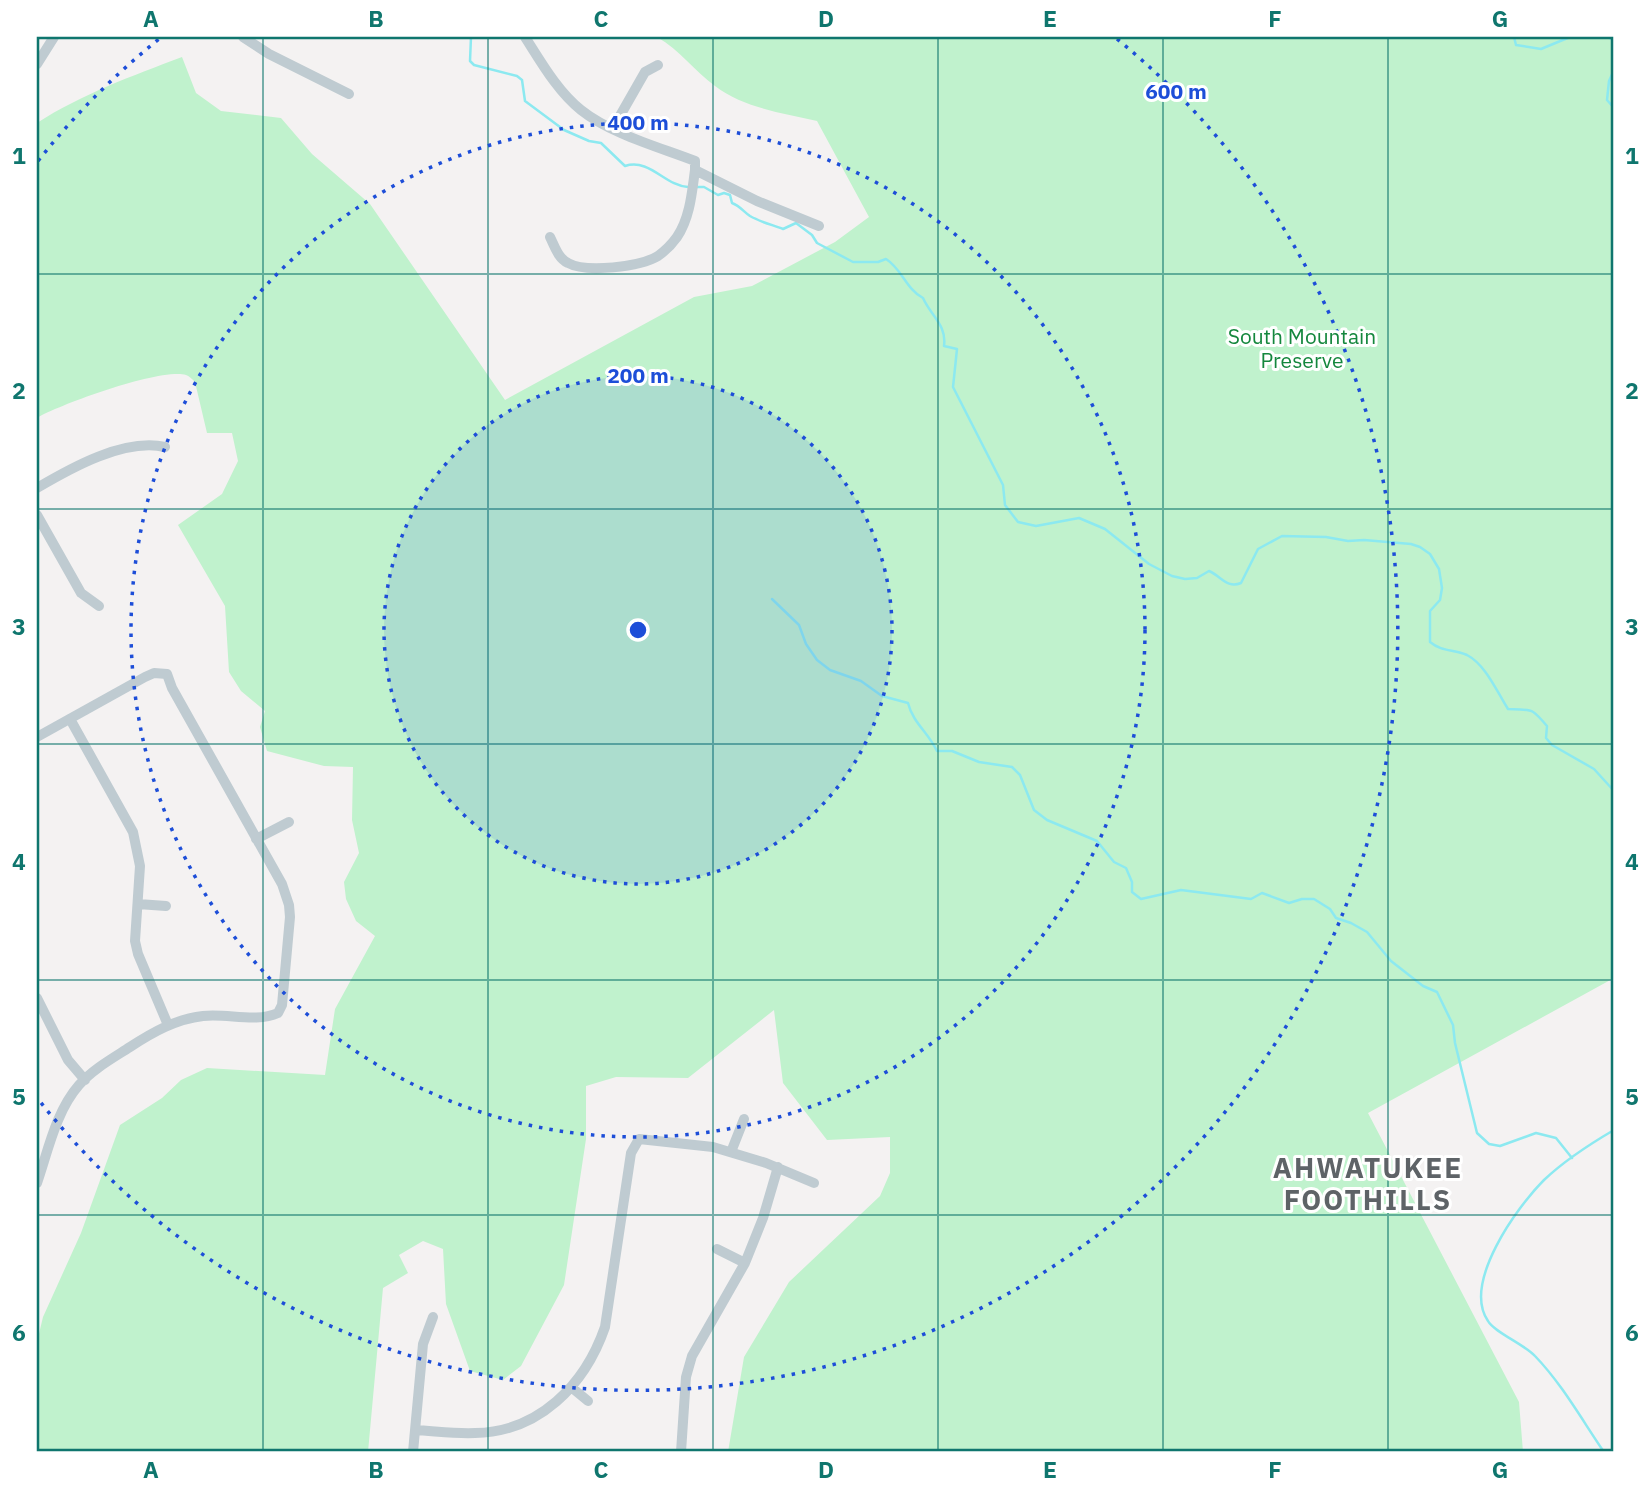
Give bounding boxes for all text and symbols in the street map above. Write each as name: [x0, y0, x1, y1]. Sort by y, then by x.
text: A: [143, 3, 159, 33]
text: B: [368, 3, 384, 33]
text: C: [594, 3, 609, 33]
text: D: [818, 3, 834, 33]
text: E: [1043, 3, 1057, 33]
text: F: [1268, 3, 1282, 33]
text: G: [1492, 3, 1508, 33]
text: 600 m: [1145, 77, 1207, 105]
text: 400 m: [607, 108, 669, 136]
text: 1: [12, 140, 26, 170]
text: 1: [1625, 140, 1639, 170]
park label: South Mountain Preserve: [1228, 322, 1376, 374]
text: 200 m: [607, 361, 669, 389]
text: 2: [12, 375, 26, 405]
text: 2: [1625, 375, 1639, 405]
text: 3: [12, 611, 26, 641]
text: 3: [1625, 611, 1639, 641]
centre of rings: [626, 618, 650, 642]
text: 4: [12, 846, 26, 876]
text: 4: [1625, 846, 1639, 876]
text: 5: [12, 1081, 26, 1111]
text: 5: [1625, 1081, 1639, 1111]
district label: AHWATUKEE FOOTHILLS: [1273, 1149, 1463, 1218]
text: 6: [12, 1317, 26, 1347]
text: 6: [1625, 1317, 1639, 1347]
text: A: [143, 1454, 159, 1484]
text: B: [368, 1454, 384, 1484]
text: C: [594, 1454, 609, 1484]
text: D: [818, 1454, 834, 1484]
text: E: [1043, 1454, 1057, 1484]
text: F: [1268, 1454, 1282, 1484]
text: G: [1492, 1454, 1508, 1484]

